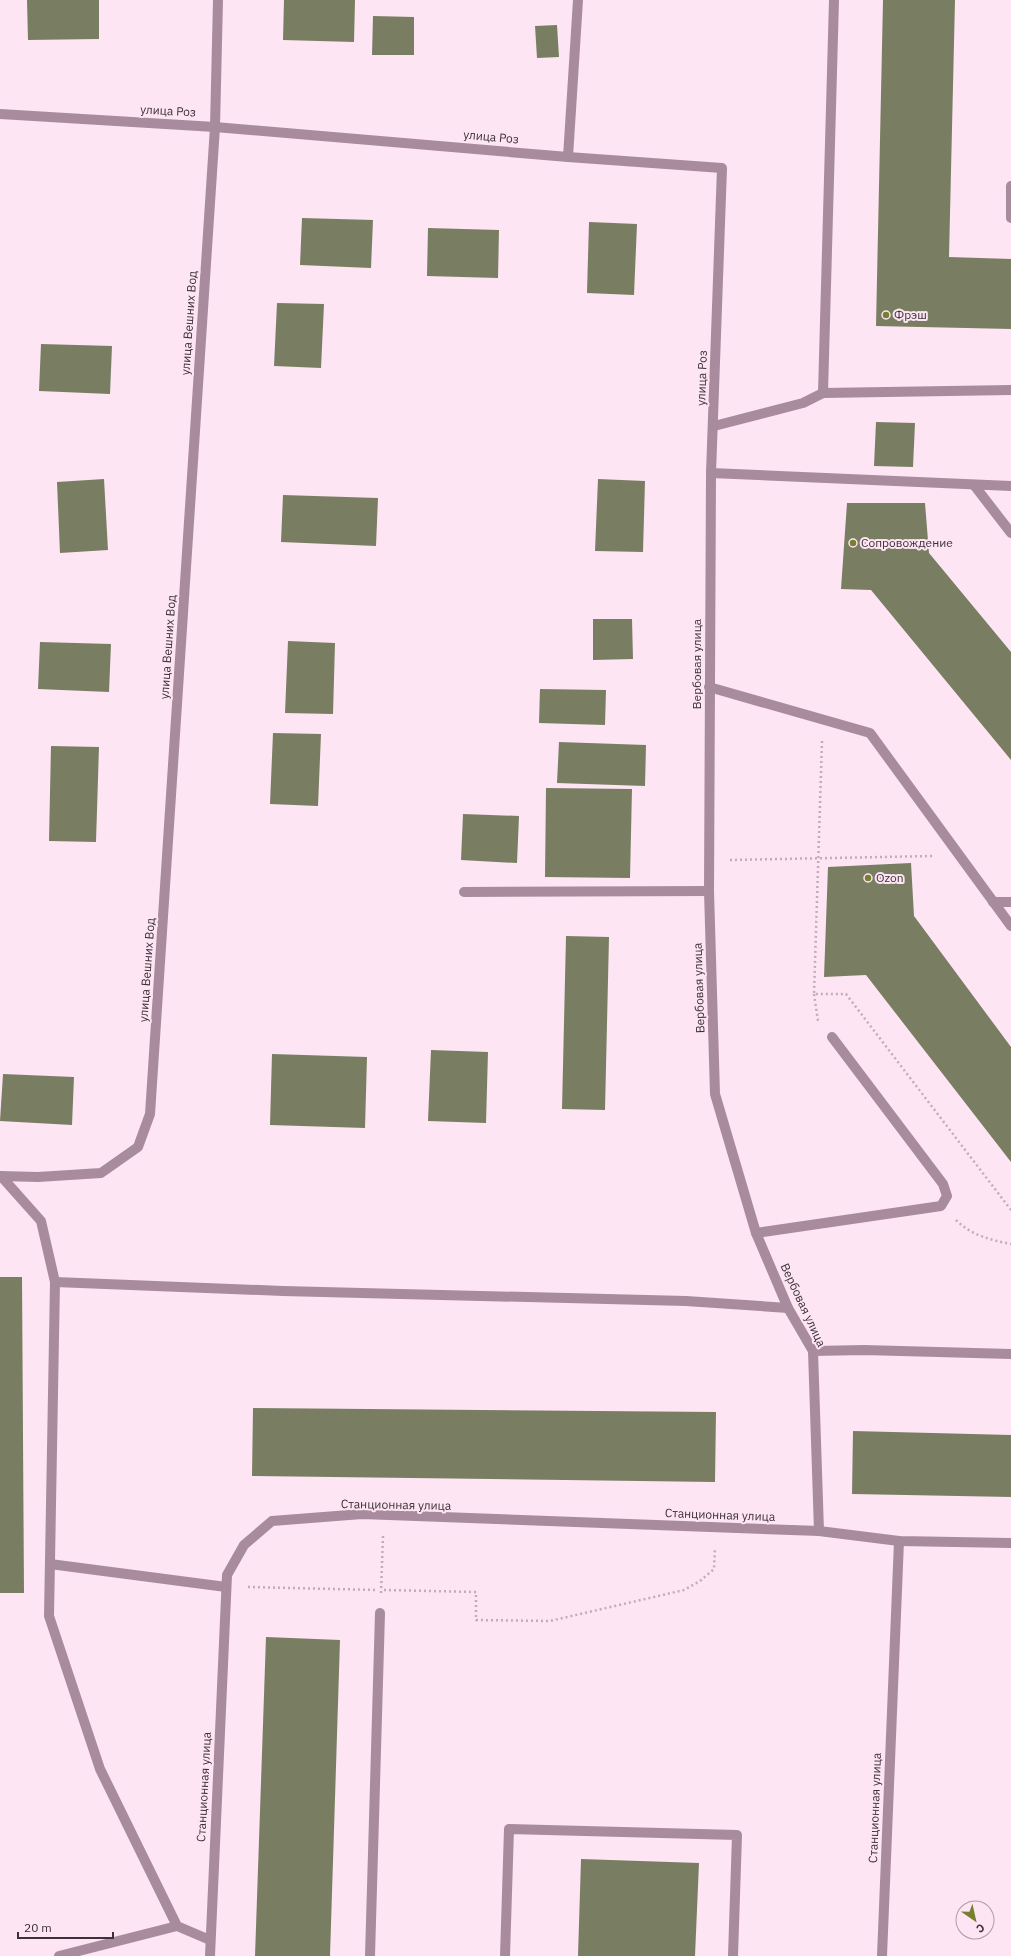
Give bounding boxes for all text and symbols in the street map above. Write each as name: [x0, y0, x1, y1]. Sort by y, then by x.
street label: улица Роз: [140, 102, 196, 119]
street label: улица Роз: [463, 127, 519, 146]
street label: улица Вешних Вод: [177, 270, 200, 376]
place label: Фрэш: [894, 307, 927, 322]
marker: Фрэш: [881, 310, 891, 320]
street label: улица Роз: [693, 350, 710, 406]
place label: Сопровождение: [861, 535, 953, 550]
marker: Сопровождение: [848, 538, 858, 548]
street label: улица Вешних Вод: [156, 594, 179, 700]
street label: Вербовая улица: [689, 618, 704, 709]
place label: Ozon: [876, 870, 903, 885]
marker: Ozon: [863, 873, 873, 883]
street label: улица Вешних Вод: [135, 917, 158, 1023]
street label: Вербовая улица: [689, 942, 708, 1033]
street label: Вербовая улица: [778, 1261, 830, 1349]
street label: Станционная улица: [341, 1496, 452, 1513]
street label: Станционная улица: [665, 1505, 776, 1524]
street label: Станционная улица: [193, 1731, 214, 1843]
street label: Станционная улица: [865, 1752, 884, 1863]
north arrow: [955, 1900, 995, 1940]
scale bar: [18, 1914, 113, 1940]
text: 20 m: [24, 1920, 52, 1935]
text: С: [974, 1920, 987, 1936]

